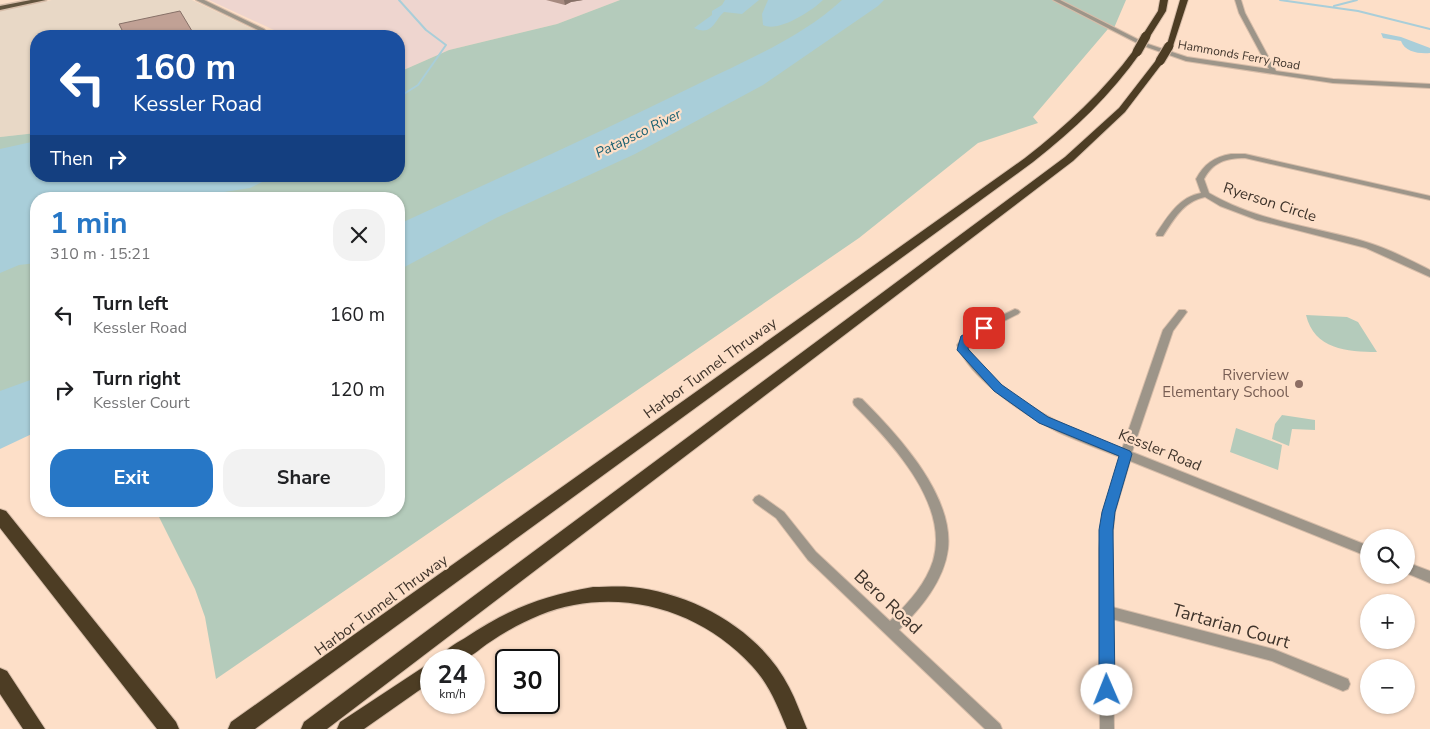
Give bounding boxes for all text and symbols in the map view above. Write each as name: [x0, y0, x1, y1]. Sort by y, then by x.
street label: Hammonds Ferry Road: [1176, 36, 1302, 74]
text: 160 m: [133, 44, 236, 91]
icon: left: [50, 50, 115, 115]
text: Kessler Road: [133, 89, 262, 119]
water label: Patapsco River: [592, 104, 685, 162]
icon: right: [103, 145, 131, 173]
text: Then: [50, 146, 93, 172]
street label: Ryerson Circle: [1221, 178, 1319, 226]
text: 1 min: [50, 203, 128, 244]
button: close: [333, 209, 385, 261]
text: 310 m · 15:21: [50, 243, 151, 265]
text: Turn left: [93, 291, 168, 317]
icon: left: [50, 301, 78, 329]
text: 160 m: [330, 302, 385, 328]
pin: [963, 307, 1005, 349]
street label: Harbor Tunnel Thruway: [639, 313, 781, 423]
icon: arrive: [970, 314, 998, 342]
text: Kessler Road: [93, 317, 187, 339]
place label: Riverview Elementary School: [1162, 365, 1290, 402]
text: Turn right: [93, 366, 180, 392]
icon: right: [50, 376, 78, 404]
text: 120 m: [330, 377, 385, 403]
marker: Riverview Elementary School: [1293, 378, 1305, 390]
text: Kessler Court: [93, 392, 190, 414]
street label: Kessler Road: [1115, 424, 1205, 476]
button: Exit: [50, 449, 213, 507]
button: Share: [223, 449, 385, 507]
map controls: [1360, 529, 1415, 714]
button: search: [1360, 529, 1415, 584]
street label: Harbor Tunnel Thruway: [310, 550, 452, 660]
street label: Bero Road: [849, 564, 927, 640]
button: +: [1360, 594, 1415, 649]
street label: Tartarian Court: [1169, 598, 1293, 654]
speed limit sign: 30: [495, 649, 560, 714]
text: 24: [437, 658, 468, 692]
button: −: [1360, 659, 1415, 714]
position arrow: [1080, 663, 1132, 715]
text: km/h: [439, 686, 466, 702]

